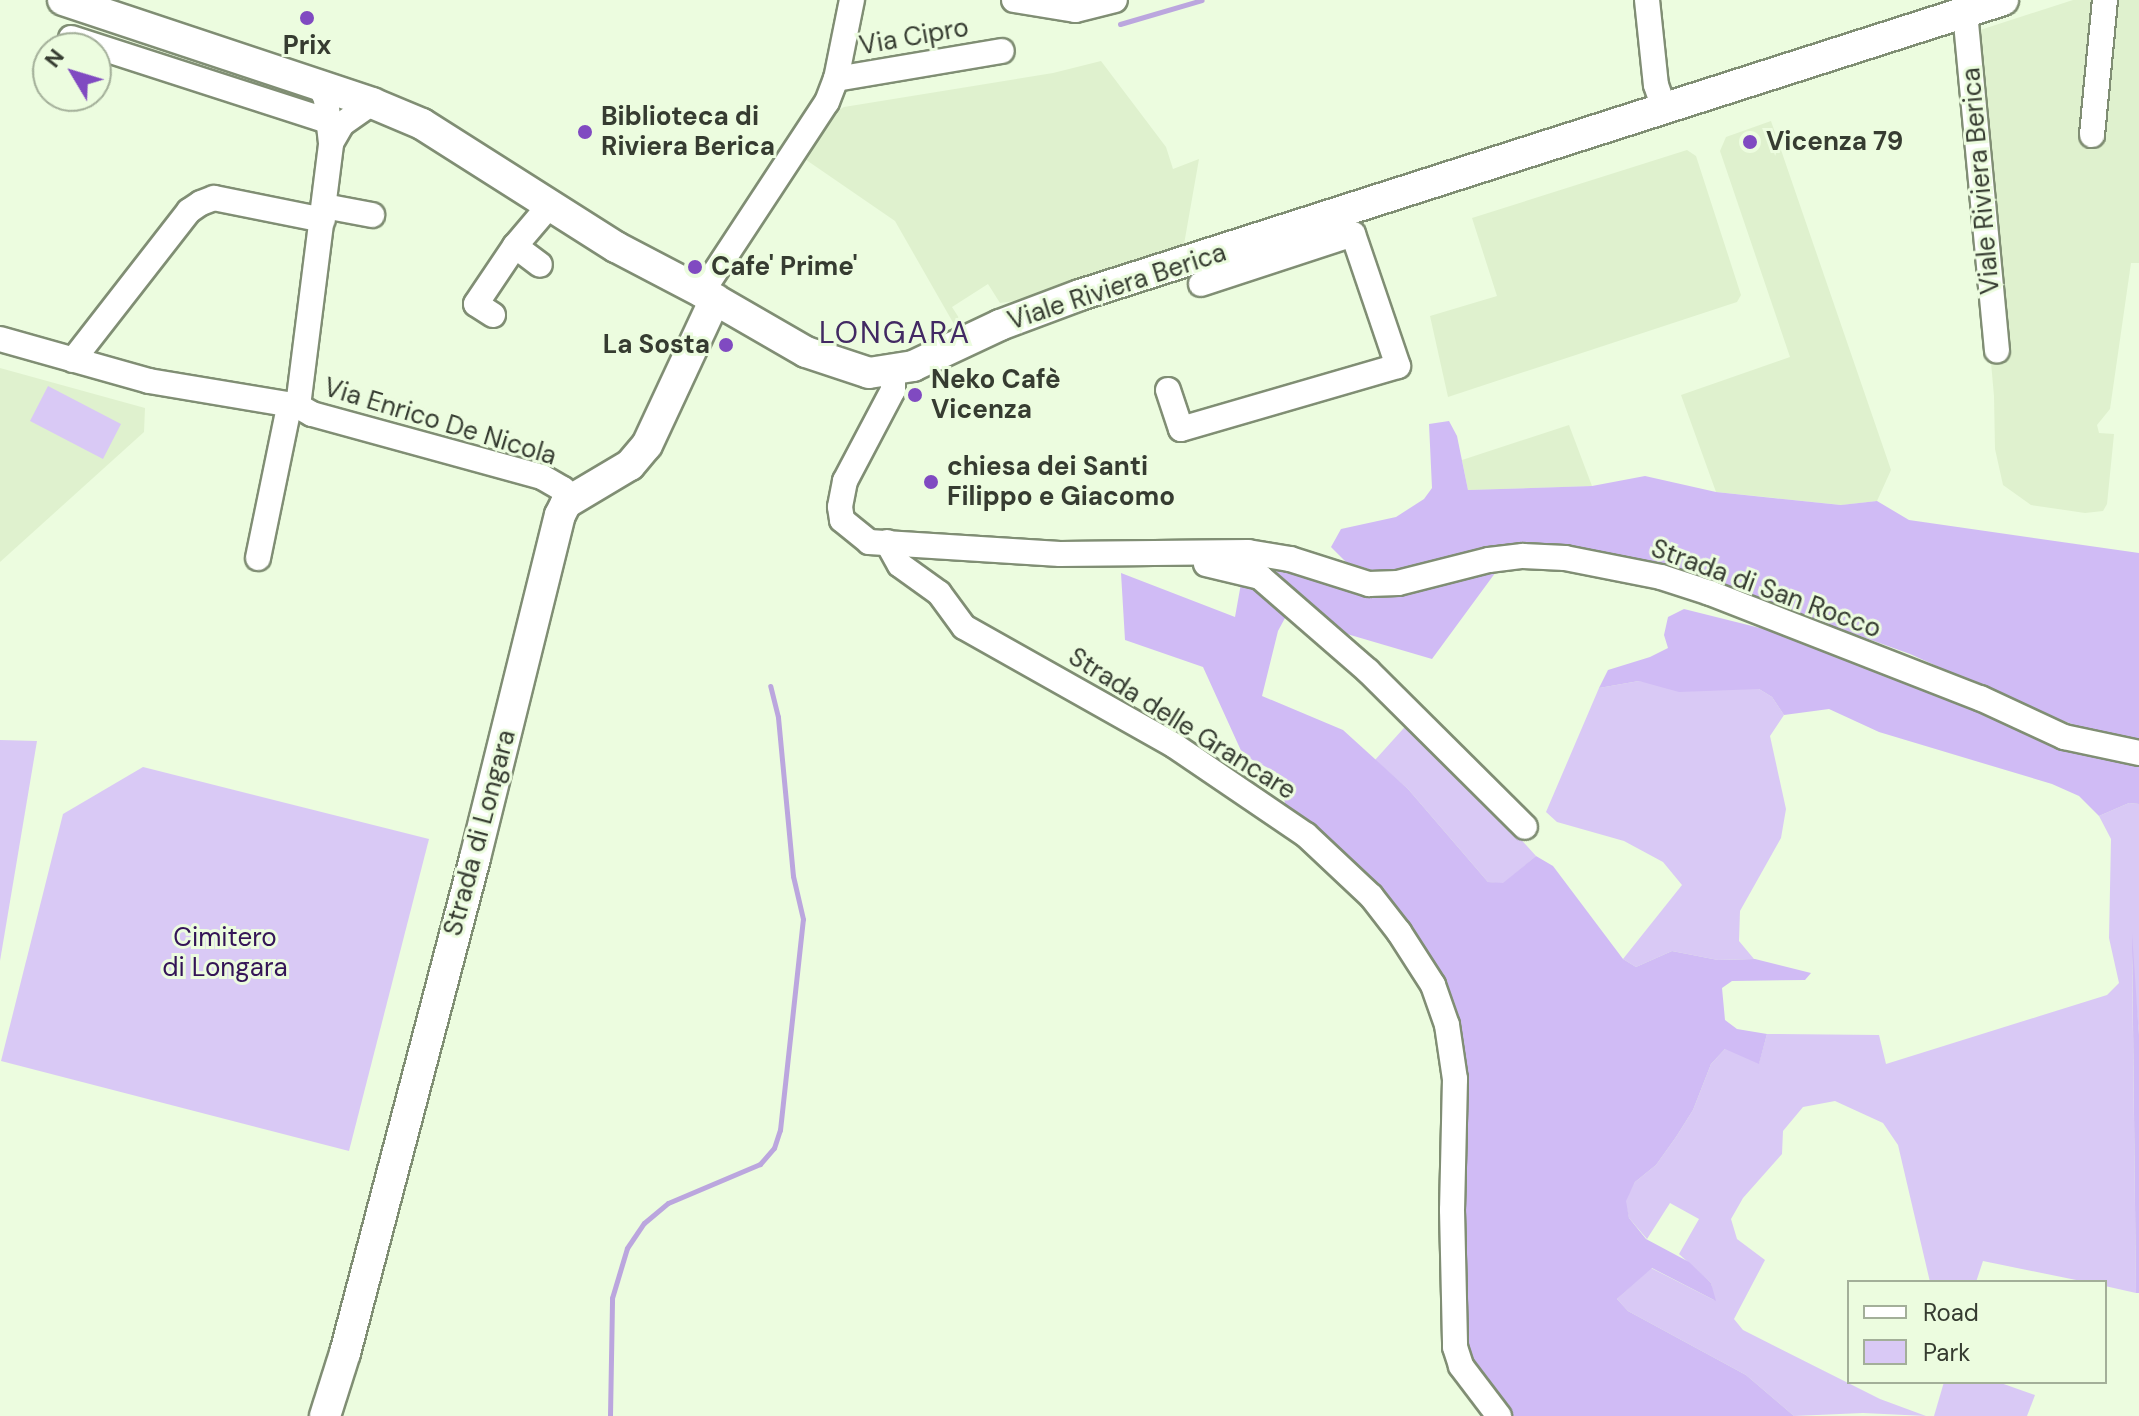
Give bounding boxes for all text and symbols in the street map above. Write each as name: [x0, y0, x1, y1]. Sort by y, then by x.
marker: Prix: [298, 9, 316, 27]
street label: Via Cipro: [857, 12, 971, 62]
place label: Prix: [283, 30, 331, 62]
north arrow: [32, 32, 112, 112]
text: N: [38, 43, 71, 73]
street label: Viale Riviera Berica: [1956, 66, 2006, 296]
place label: Biblioteca di Riviera Berica: [601, 101, 775, 162]
marker: Biblioteca di Riviera Berica: [576, 123, 594, 141]
place label: Vicenza 79: [1766, 126, 1903, 158]
marker: Vicenza 79: [1741, 133, 1759, 151]
street label: Viale Riviera Berica: [1004, 237, 1230, 337]
place label: Cafe' Prime': [711, 251, 858, 283]
marker: Cafe' Prime': [686, 258, 704, 276]
district label: LONGARA: [819, 315, 971, 351]
place label: La Sosta: [603, 329, 710, 361]
marker: La Sosta: [717, 336, 735, 354]
place label: Neko Cafè Vicenza: [931, 364, 1061, 426]
street label: Via Enrico De Nicola: [320, 372, 560, 472]
marker: Neko Cafè Vicenza: [906, 386, 924, 404]
place label: chiesa dei Santi Filippo e Giacomo: [947, 451, 1175, 512]
marker: chiesa dei Santi Filippo e Giacomo: [922, 473, 940, 491]
street label: Strada di San Rocco: [1647, 533, 1885, 645]
street label: Strada delle Grancare: [1063, 641, 1301, 807]
street label: Strada di Longara: [438, 727, 522, 939]
park label: Cimitero di Longara: [162, 922, 288, 984]
legend: [1847, 1280, 2107, 1384]
text: Road: [1923, 1297, 1979, 1328]
text: Park: [1923, 1337, 1970, 1368]

